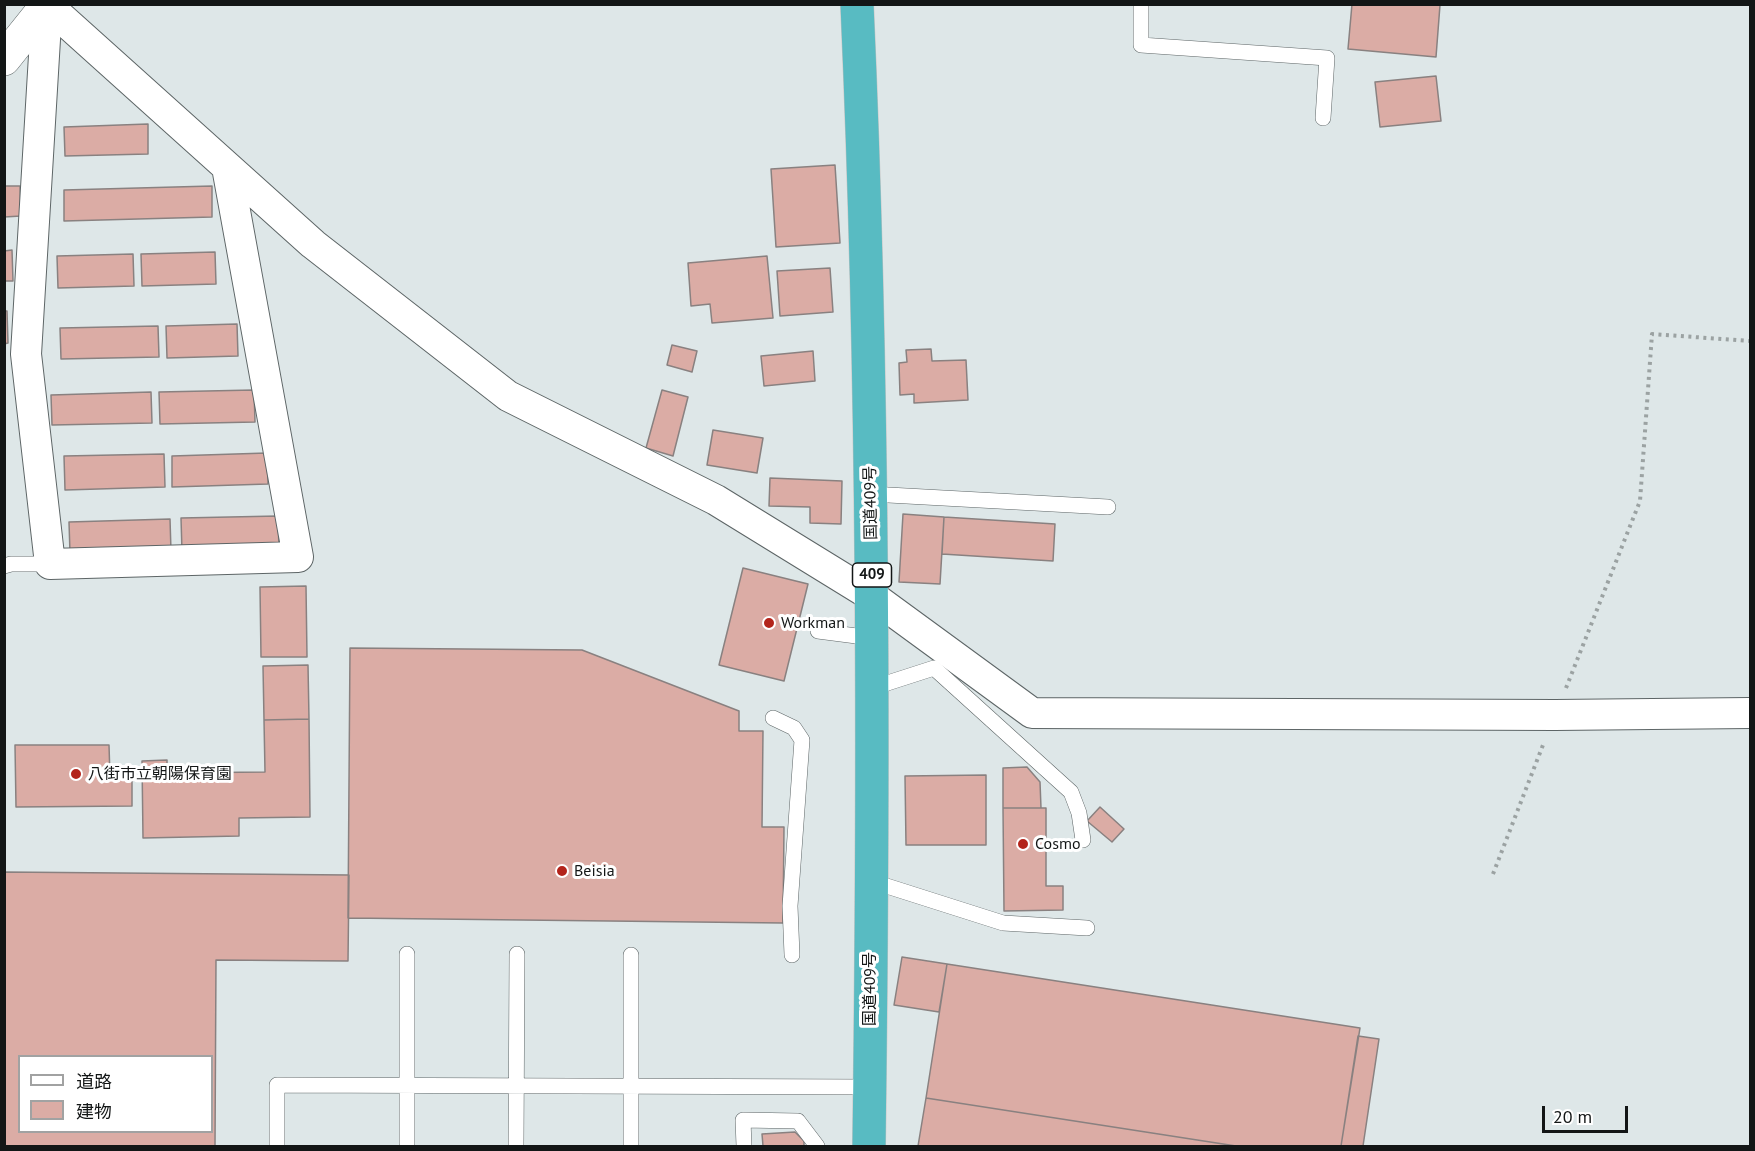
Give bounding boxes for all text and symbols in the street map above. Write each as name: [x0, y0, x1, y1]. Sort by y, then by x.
street label: 国道409号: [861, 466, 881, 540]
road number: 409: [852, 563, 892, 587]
place label: Workman: [781, 613, 845, 633]
marker: Workman: [762, 616, 776, 630]
place label: 八街市立朝陽保育園: [88, 764, 232, 784]
marker: 八街市立朝陽保育園: [69, 767, 83, 781]
place label: Cosmo: [1035, 834, 1080, 854]
marker: Cosmo: [1016, 837, 1030, 851]
place label: Beisia: [574, 861, 615, 881]
marker: Beisia: [555, 864, 569, 878]
street label: 国道409号: [860, 952, 880, 1026]
legend: [18, 1055, 213, 1133]
text: 道路: [76, 1070, 112, 1093]
scale bar: [1545, 1094, 1630, 1132]
text: 建物: [76, 1100, 112, 1123]
text: 20 m: [1553, 1105, 1592, 1128]

